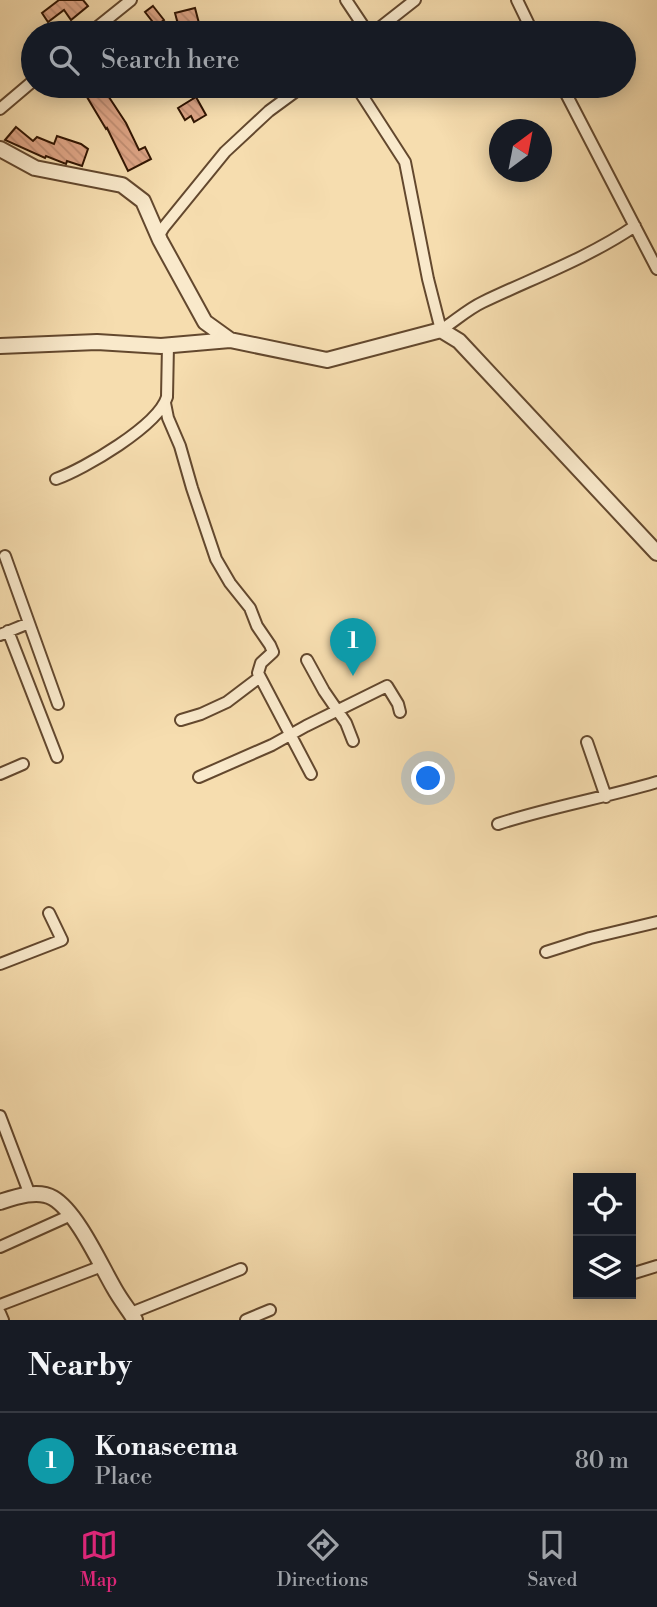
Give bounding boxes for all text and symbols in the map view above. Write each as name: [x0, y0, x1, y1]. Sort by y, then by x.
search box: [21, 21, 636, 98]
icon: search: [45, 41, 83, 79]
text: Search here: [101, 44, 240, 76]
north arrow: [489, 119, 552, 182]
pin: 1: [330, 618, 376, 676]
your location: [411, 761, 445, 795]
map controls: [573, 1173, 636, 1299]
button: locate: [573, 1173, 636, 1236]
button: layers: [573, 1236, 636, 1299]
text: Nearby: [28, 1347, 132, 1385]
text: Konaseema: [95, 1431, 238, 1463]
text: 1: [45, 1447, 57, 1475]
text: 80 m: [575, 1447, 629, 1475]
text: Place: [95, 1463, 152, 1491]
tab: Map: [80, 1526, 118, 1592]
tab: Directions: [277, 1526, 368, 1592]
tab: Saved: [528, 1526, 577, 1592]

